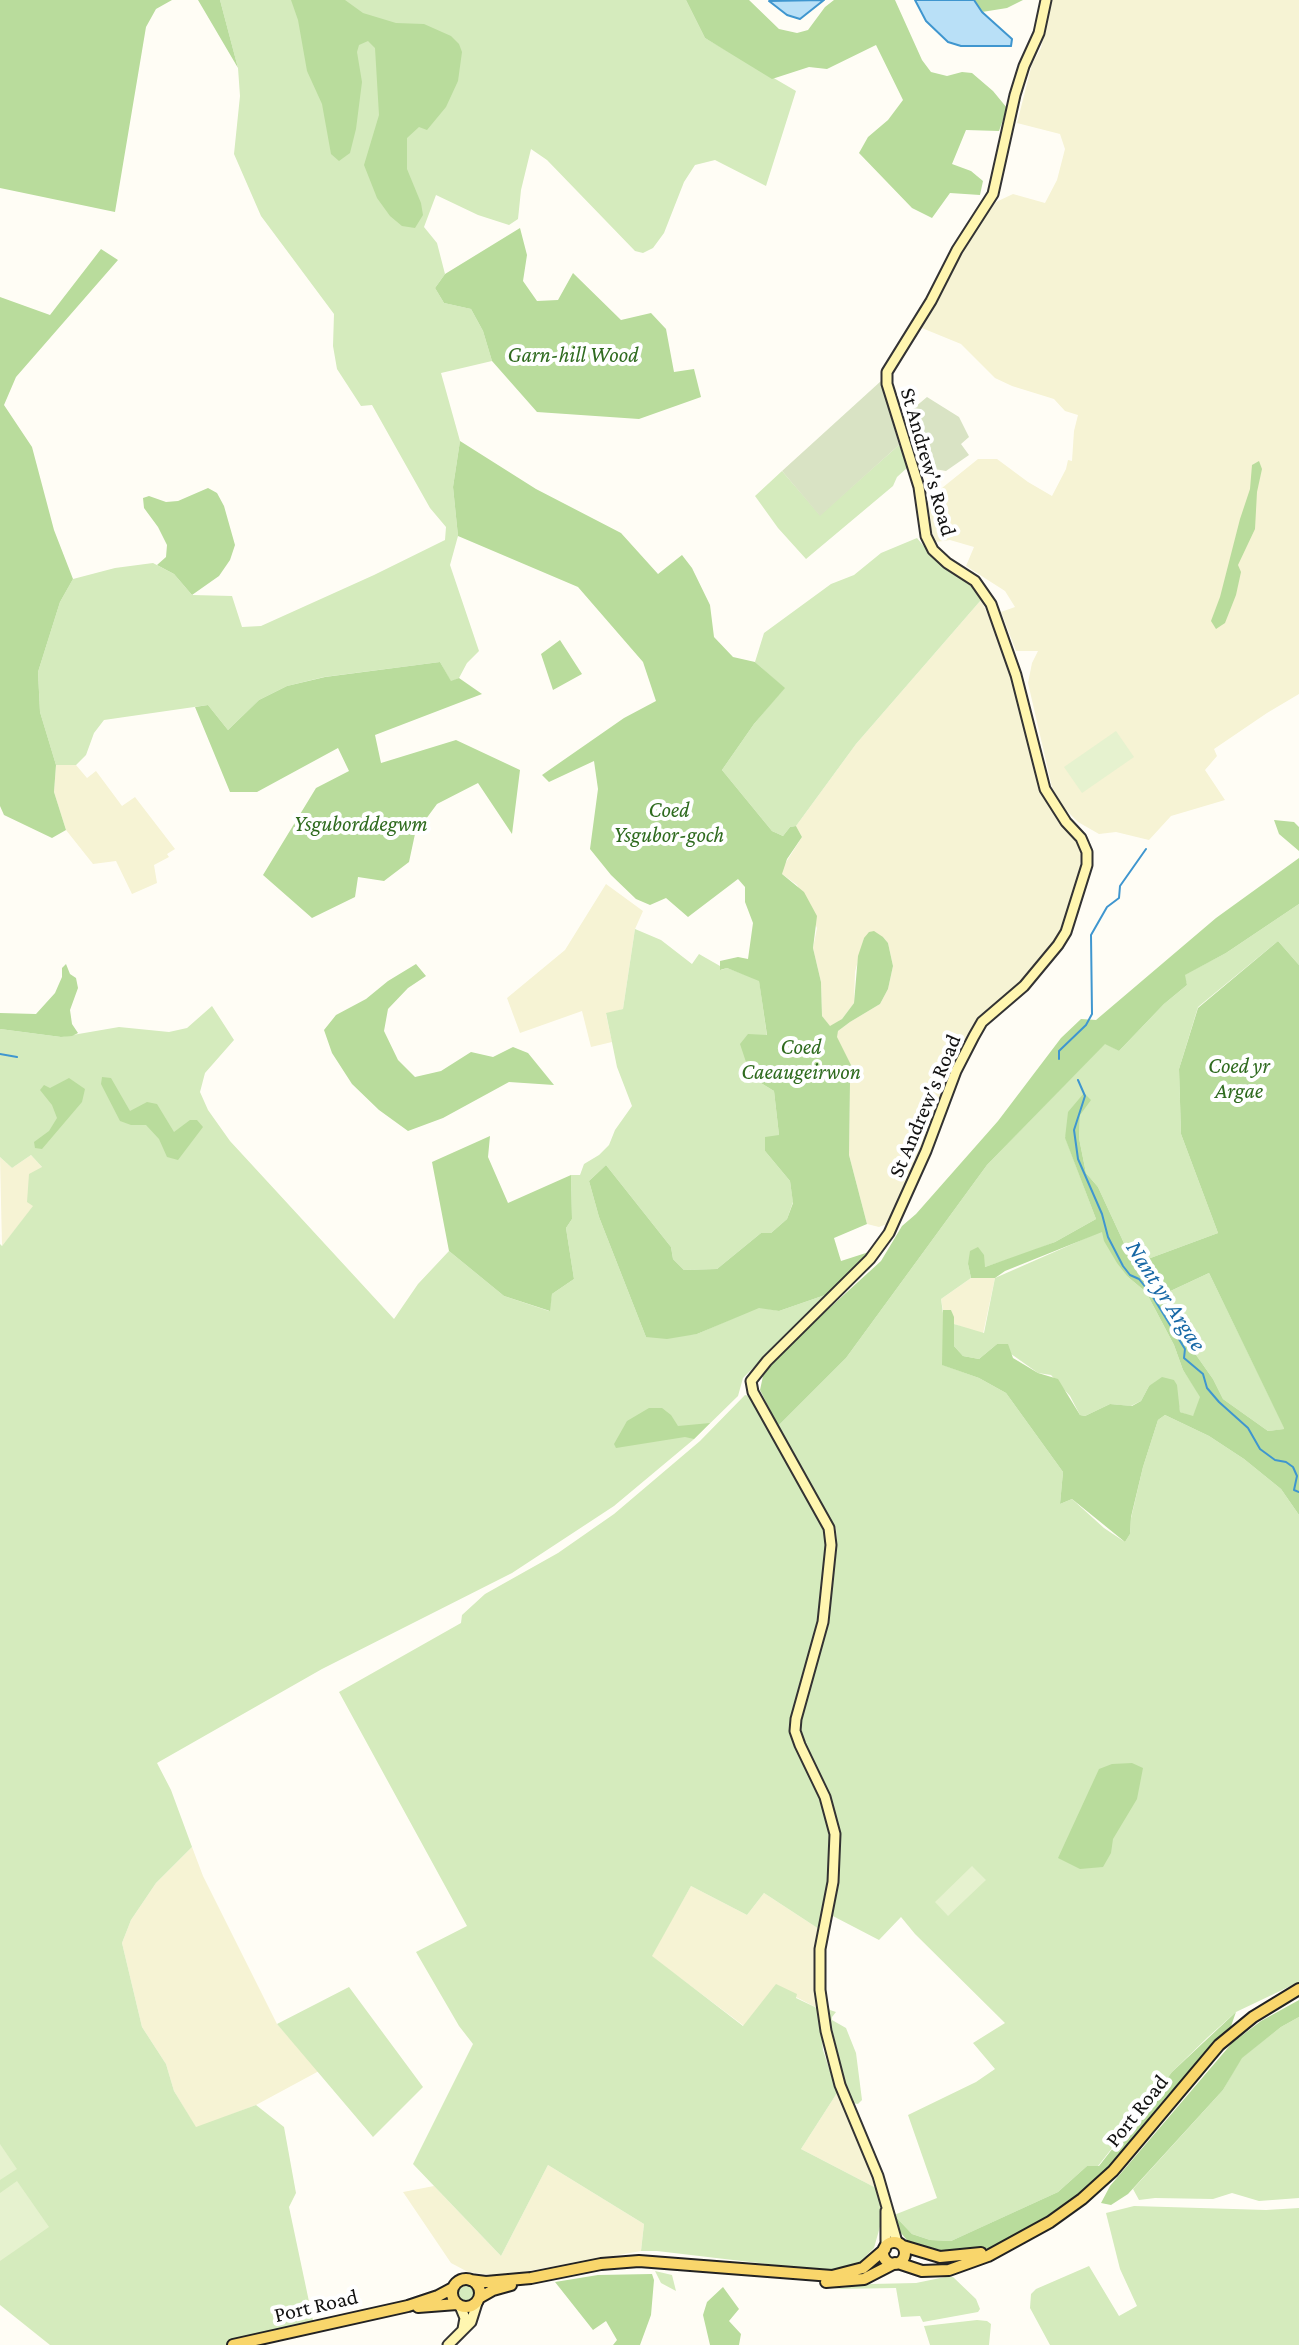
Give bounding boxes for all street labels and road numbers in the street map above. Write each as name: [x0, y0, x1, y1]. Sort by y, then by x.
street label: St Andrew's Road: [894, 385, 962, 539]
street label: St Andrew's Road: [883, 1030, 967, 1182]
street label: Port Road: [1100, 2070, 1174, 2152]
street label: Port Road: [271, 2284, 361, 2328]

